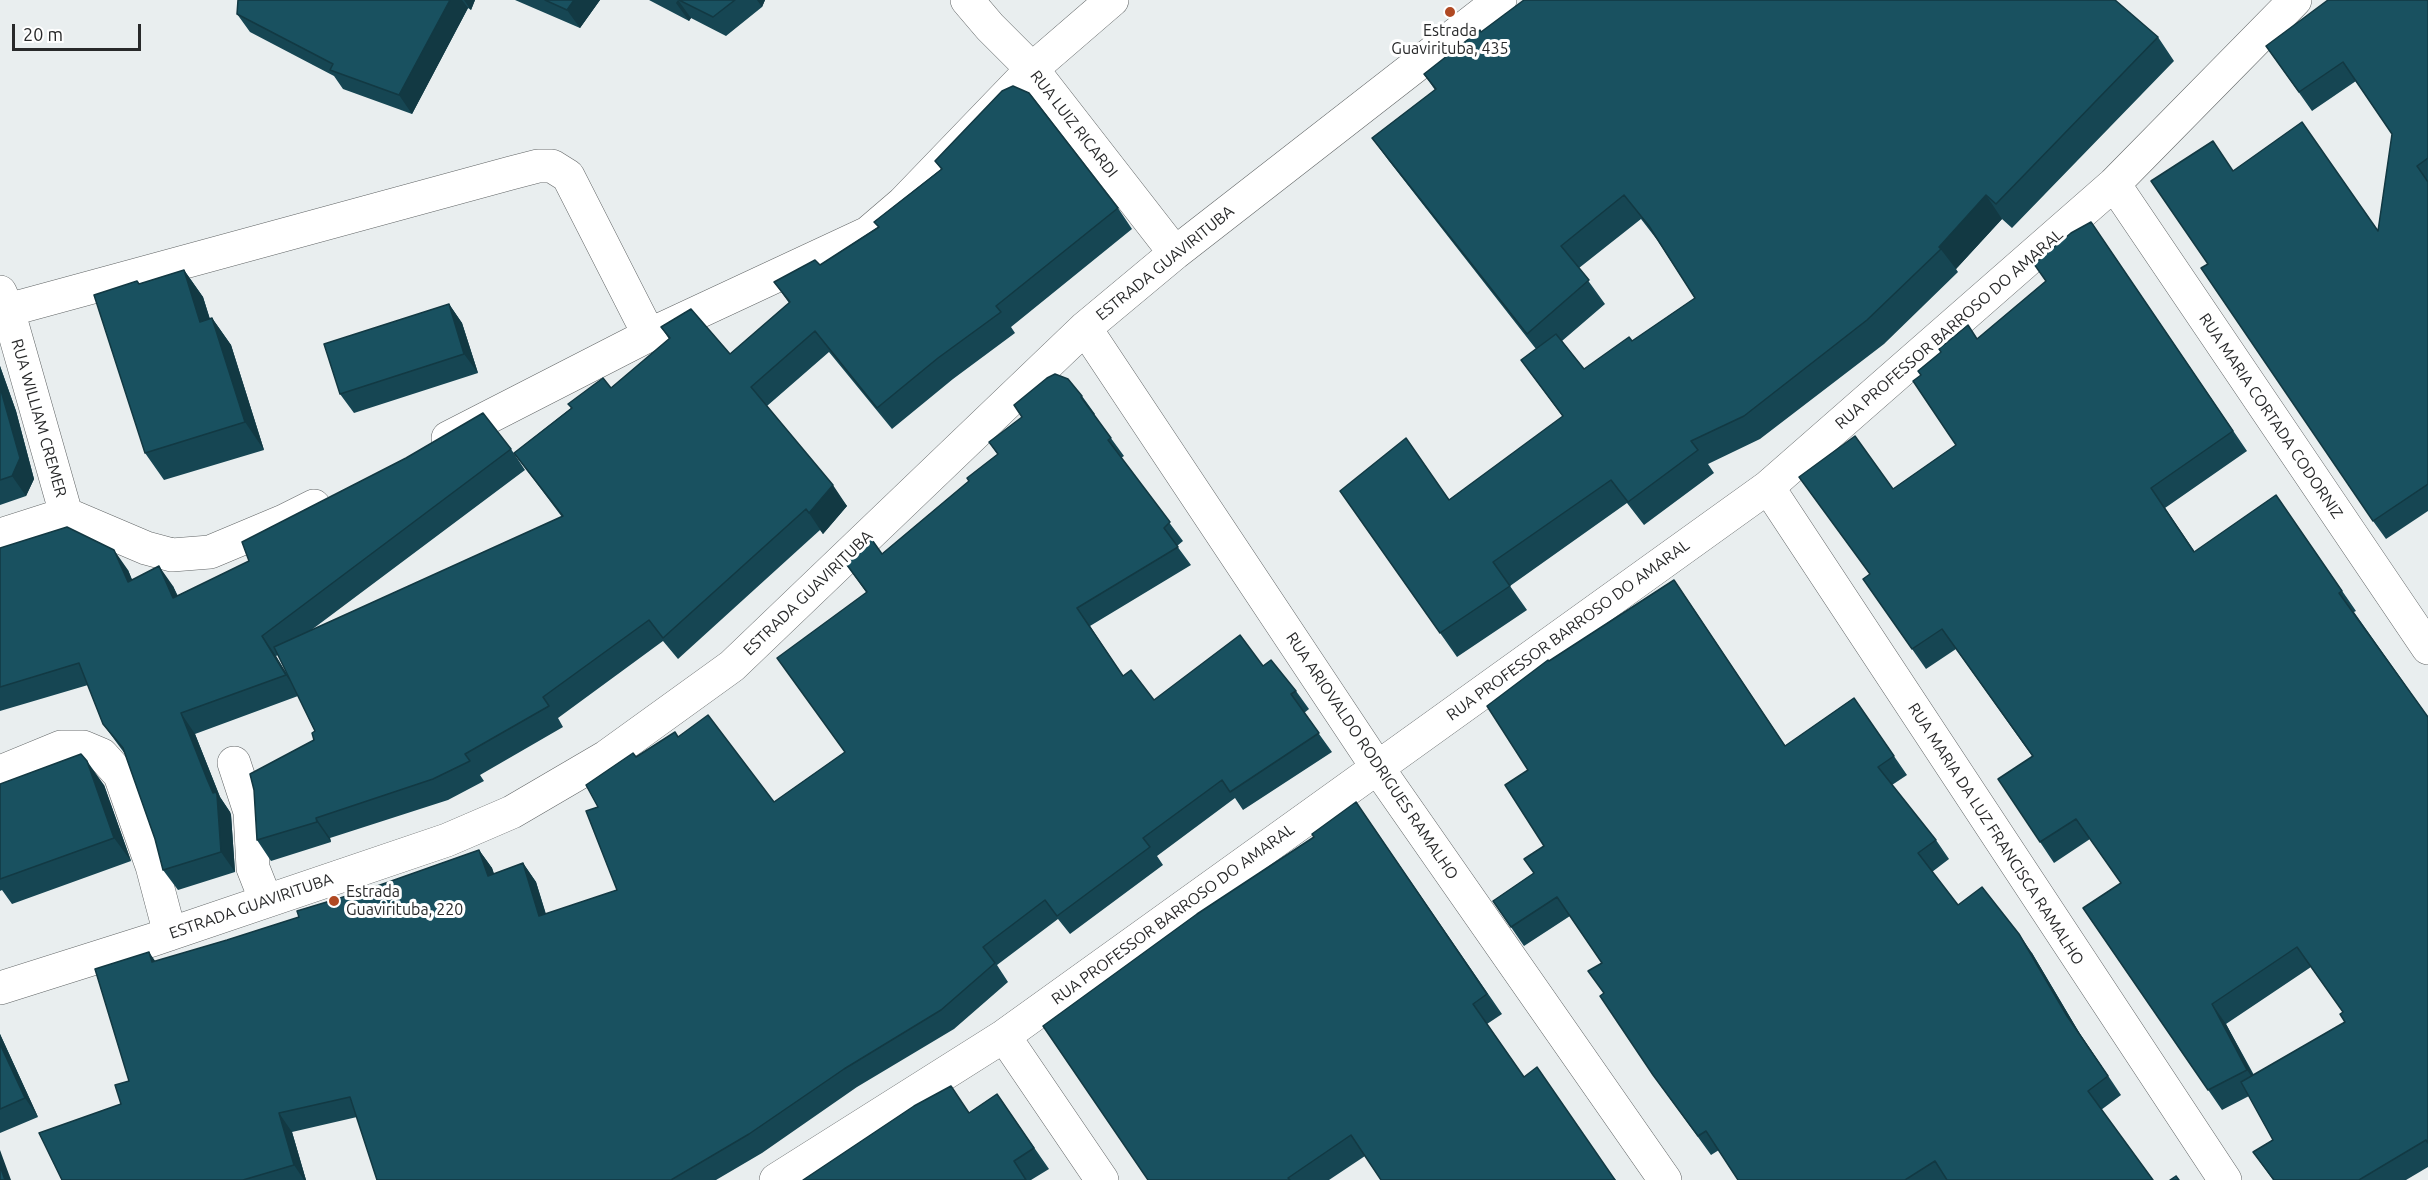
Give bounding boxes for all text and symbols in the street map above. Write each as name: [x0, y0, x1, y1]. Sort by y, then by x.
marker: Estrada Guavirituba, 435: [1443, 5, 1457, 19]
scale bar: [15, 12, 144, 50]
place label: Estrada Guavirituba, 435: [1391, 21, 1509, 59]
text: 20 m: [23, 24, 63, 44]
street label: RUA LUIZ RICARDI: [1026, 67, 1122, 181]
street label: ESTRADA GUAVIRITUBA: [1092, 201, 1238, 325]
street label: RUA PROFESSOR BARROSO DO AMARAL: [1831, 225, 2067, 433]
street label: RUA MARIA CORTADA CODORNIZ: [2195, 310, 2347, 522]
street label: RUA WILLIAM CREMER: [7, 337, 71, 499]
street label: ESTRADA GUAVIRITUBA: [739, 526, 877, 660]
street label: RUA PROFESSOR BARROSO DO AMARAL: [1443, 535, 1693, 725]
street label: RUA ARIOVALDO RODRIGUES RAMALHO: [1282, 629, 1462, 883]
street label: RUA MARIA DA LUZ FRANCISCA RAMALHO: [1904, 699, 2088, 969]
street label: RUA PROFESSOR BARROSO DO AMARAL: [1048, 819, 1298, 1009]
street label: ESTRADA GUAVIRITUBA: [167, 869, 335, 943]
place label: Estrada Guavirituba, 220: [346, 882, 463, 920]
marker: Estrada Guavirituba, 220: [327, 894, 341, 908]

